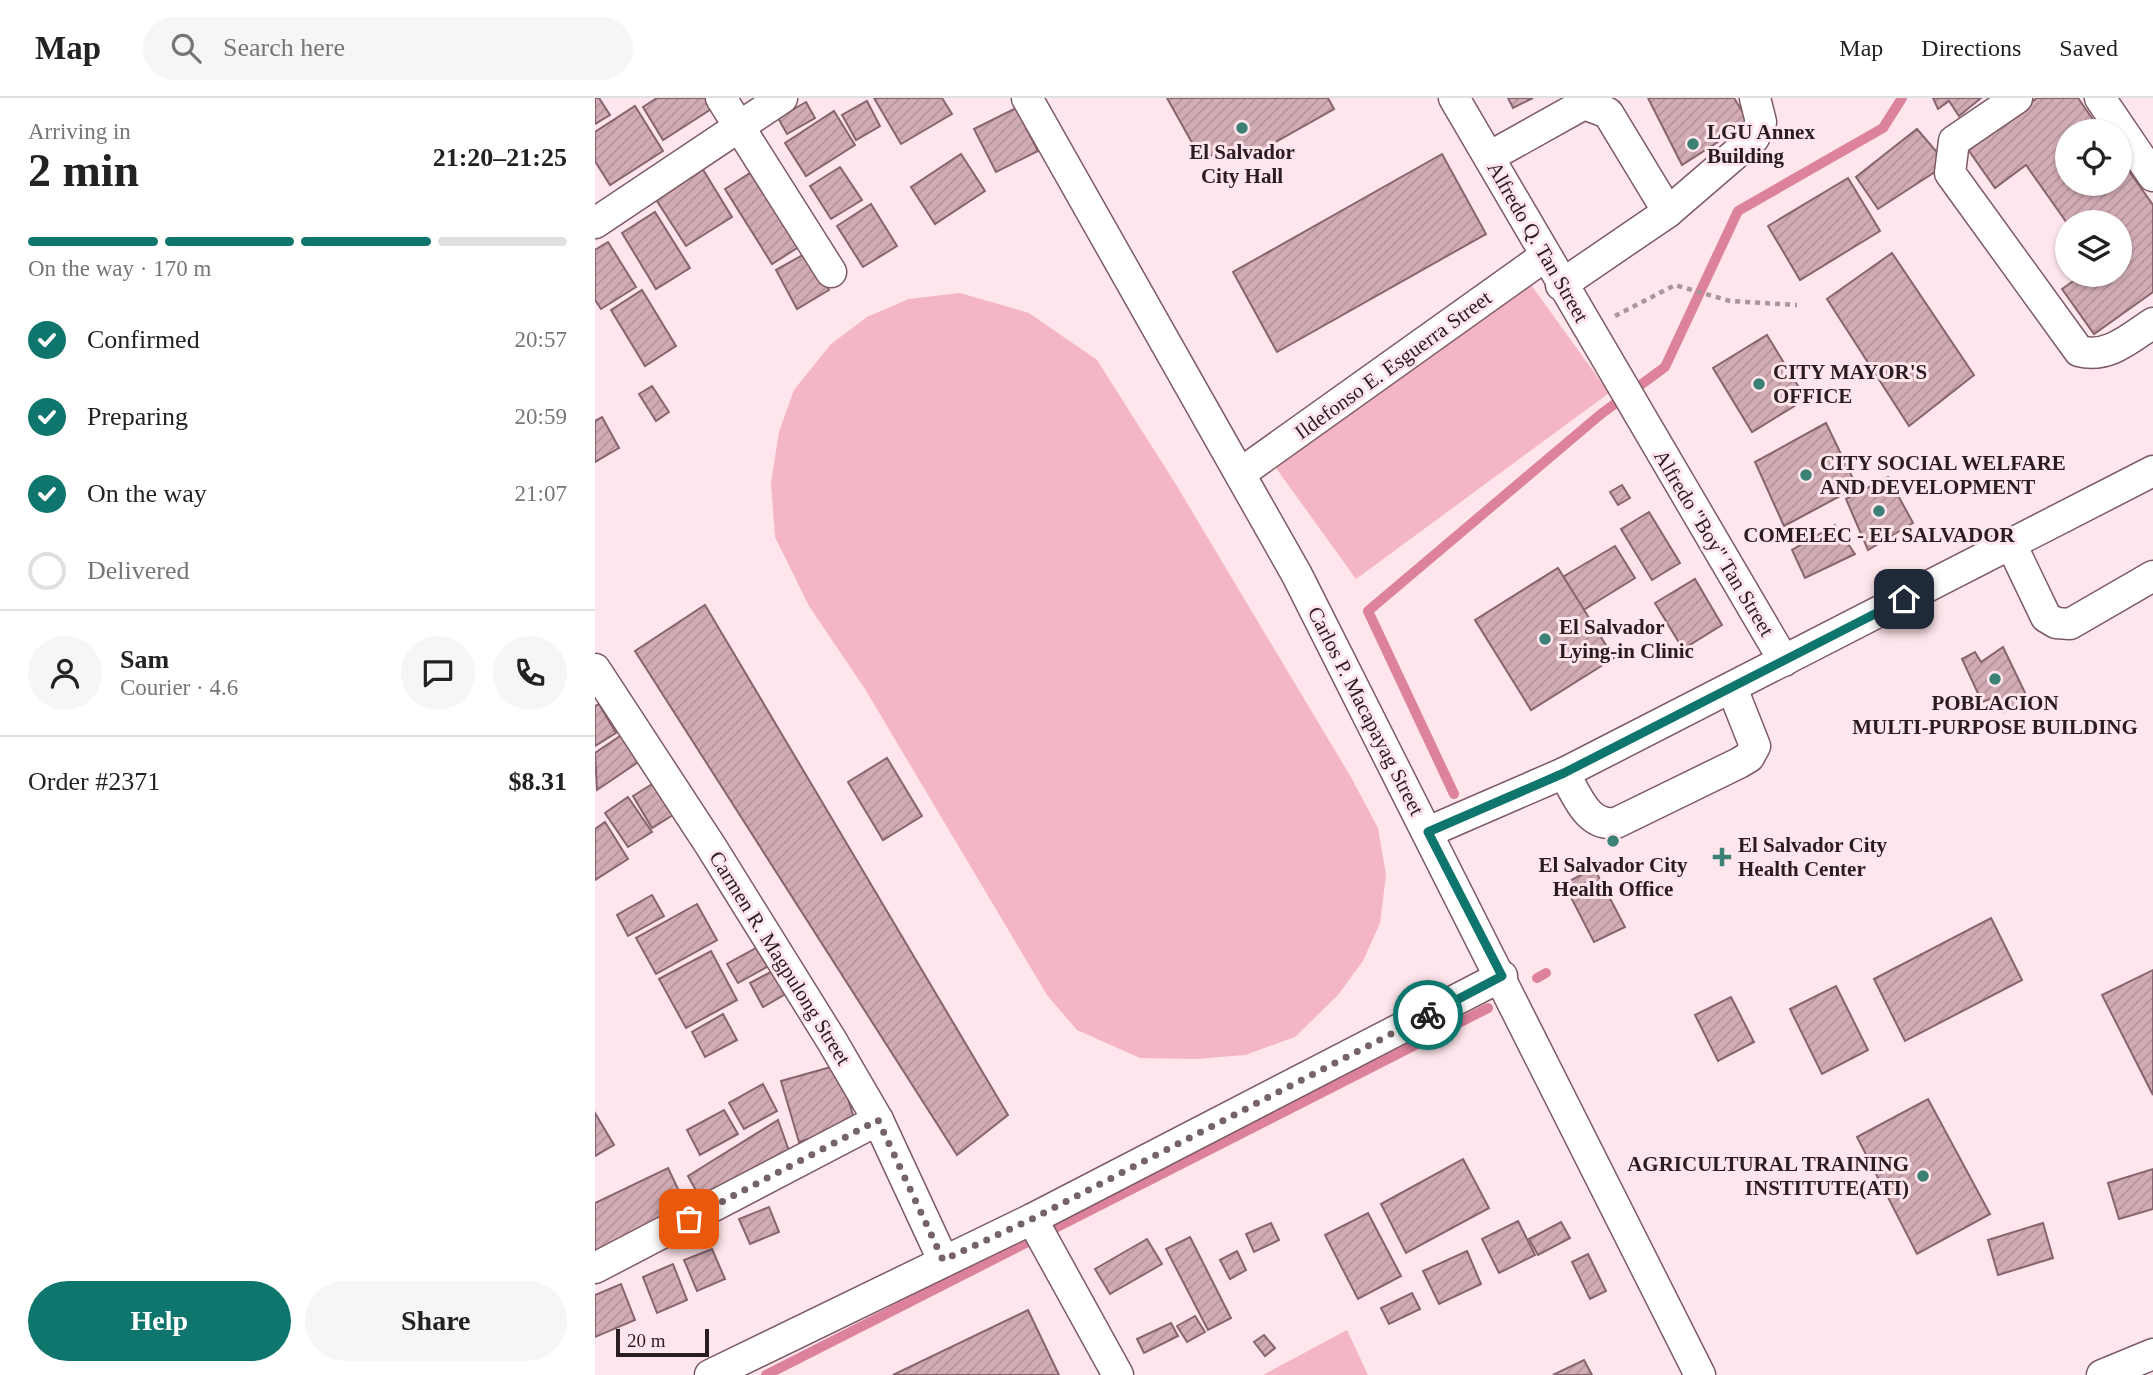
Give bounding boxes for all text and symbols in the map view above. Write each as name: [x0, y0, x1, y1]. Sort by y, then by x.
search box: [143, 17, 633, 80]
icon: search: [167, 29, 205, 67]
text: Map: [35, 30, 101, 66]
text: Search here: [223, 33, 345, 62]
text: Map: [1839, 35, 1883, 61]
text: Directions: [1921, 35, 2021, 61]
text: Saved: [2059, 35, 2118, 61]
text: Arriving in: [28, 119, 131, 144]
map controls: [2055, 119, 2132, 287]
button: locate: [2055, 119, 2132, 196]
marker: El Salvador City Hall: [1234, 120, 1250, 136]
place label: LGU Annex Building: [1707, 120, 1815, 168]
marker: LGU Annex Building: [1685, 136, 1701, 152]
place label: El Salvador City Hall: [1189, 140, 1295, 188]
text: 21:20–21:25: [433, 143, 567, 172]
text: 2 min: [28, 145, 139, 196]
street label: Alfredo Q. Tan Street: [1482, 158, 1594, 327]
button: layers: [2055, 210, 2132, 287]
text: On the way · 170 m: [28, 256, 211, 281]
street label: Ildefonso E. Esguerra Street: [1290, 286, 1496, 444]
icon: check: [28, 321, 66, 359]
text: Confirmed: [87, 325, 200, 354]
text: 20:57: [515, 327, 567, 352]
place label: CITY MAYOR'S OFFICE: [1773, 360, 1927, 408]
marker: CITY MAYOR'S OFFICE: [1751, 376, 1767, 392]
icon: check: [28, 398, 66, 436]
text: Preparing: [87, 402, 188, 431]
text: 20:59: [515, 404, 567, 429]
street label: Alfredo "Boy" Tan Street: [1649, 446, 1779, 641]
place label: CITY SOCIAL WELFARE AND DEVELOPMENT: [1820, 451, 2066, 499]
marker: CITY SOCIAL WELFARE AND DEVELOPMENT: [1798, 467, 1814, 483]
icon: check: [28, 475, 66, 513]
text: On the way: [87, 479, 207, 508]
text: 21:07: [515, 481, 567, 506]
marker: COMELEC - EL SALVADOR: [1871, 503, 1887, 519]
place label: COMELEC - EL SALVADOR: [1743, 523, 2015, 547]
text: Delivered: [87, 556, 190, 585]
pin: [1874, 569, 1934, 629]
icon: home: [1885, 580, 1923, 618]
street label: Carlos P. Macapayag Street: [1303, 603, 1429, 819]
place label: El Salvador Lying-in Clinic: [1559, 615, 1694, 663]
marker: El Salvador Lying-in Clinic: [1537, 631, 1553, 647]
button: person: [28, 636, 102, 710]
button: chat: [401, 636, 475, 710]
button: phone: [493, 636, 567, 710]
text: Sam: [120, 645, 169, 674]
marker: POBLACION MULTI-PURPOSE BUILDING: [1987, 671, 2003, 687]
text: Courier · 4.6: [120, 675, 238, 700]
place label: POBLACION MULTI-PURPOSE BUILDING: [1852, 691, 2138, 739]
text: Order #2371: [28, 767, 160, 796]
text: $8.31: [509, 767, 567, 796]
marker: El Salvador City Health Office: [1605, 833, 1621, 849]
place label: El Salvador City Health Center: [1738, 833, 1887, 881]
street label: Carmen R. Magpulong Street: [704, 847, 856, 1069]
marker: El Salvador City Health Center: [1712, 847, 1732, 867]
place label: El Salvador City Health Office: [1539, 853, 1688, 901]
courier: [1393, 980, 1463, 1050]
icon: bike: [1409, 996, 1447, 1034]
place label: AGRICULTURAL TRAINING INSTITUTE(ATI): [1627, 1152, 1909, 1200]
marker: AGRICULTURAL TRAINING INSTITUTE(ATI): [1915, 1168, 1931, 1184]
pin: [659, 1189, 719, 1249]
icon: bag: [670, 1200, 708, 1238]
button: Help: [28, 1281, 291, 1361]
button: Share: [305, 1281, 567, 1361]
scale bar: [616, 1326, 709, 1358]
text: 20 m: [627, 1330, 666, 1351]

